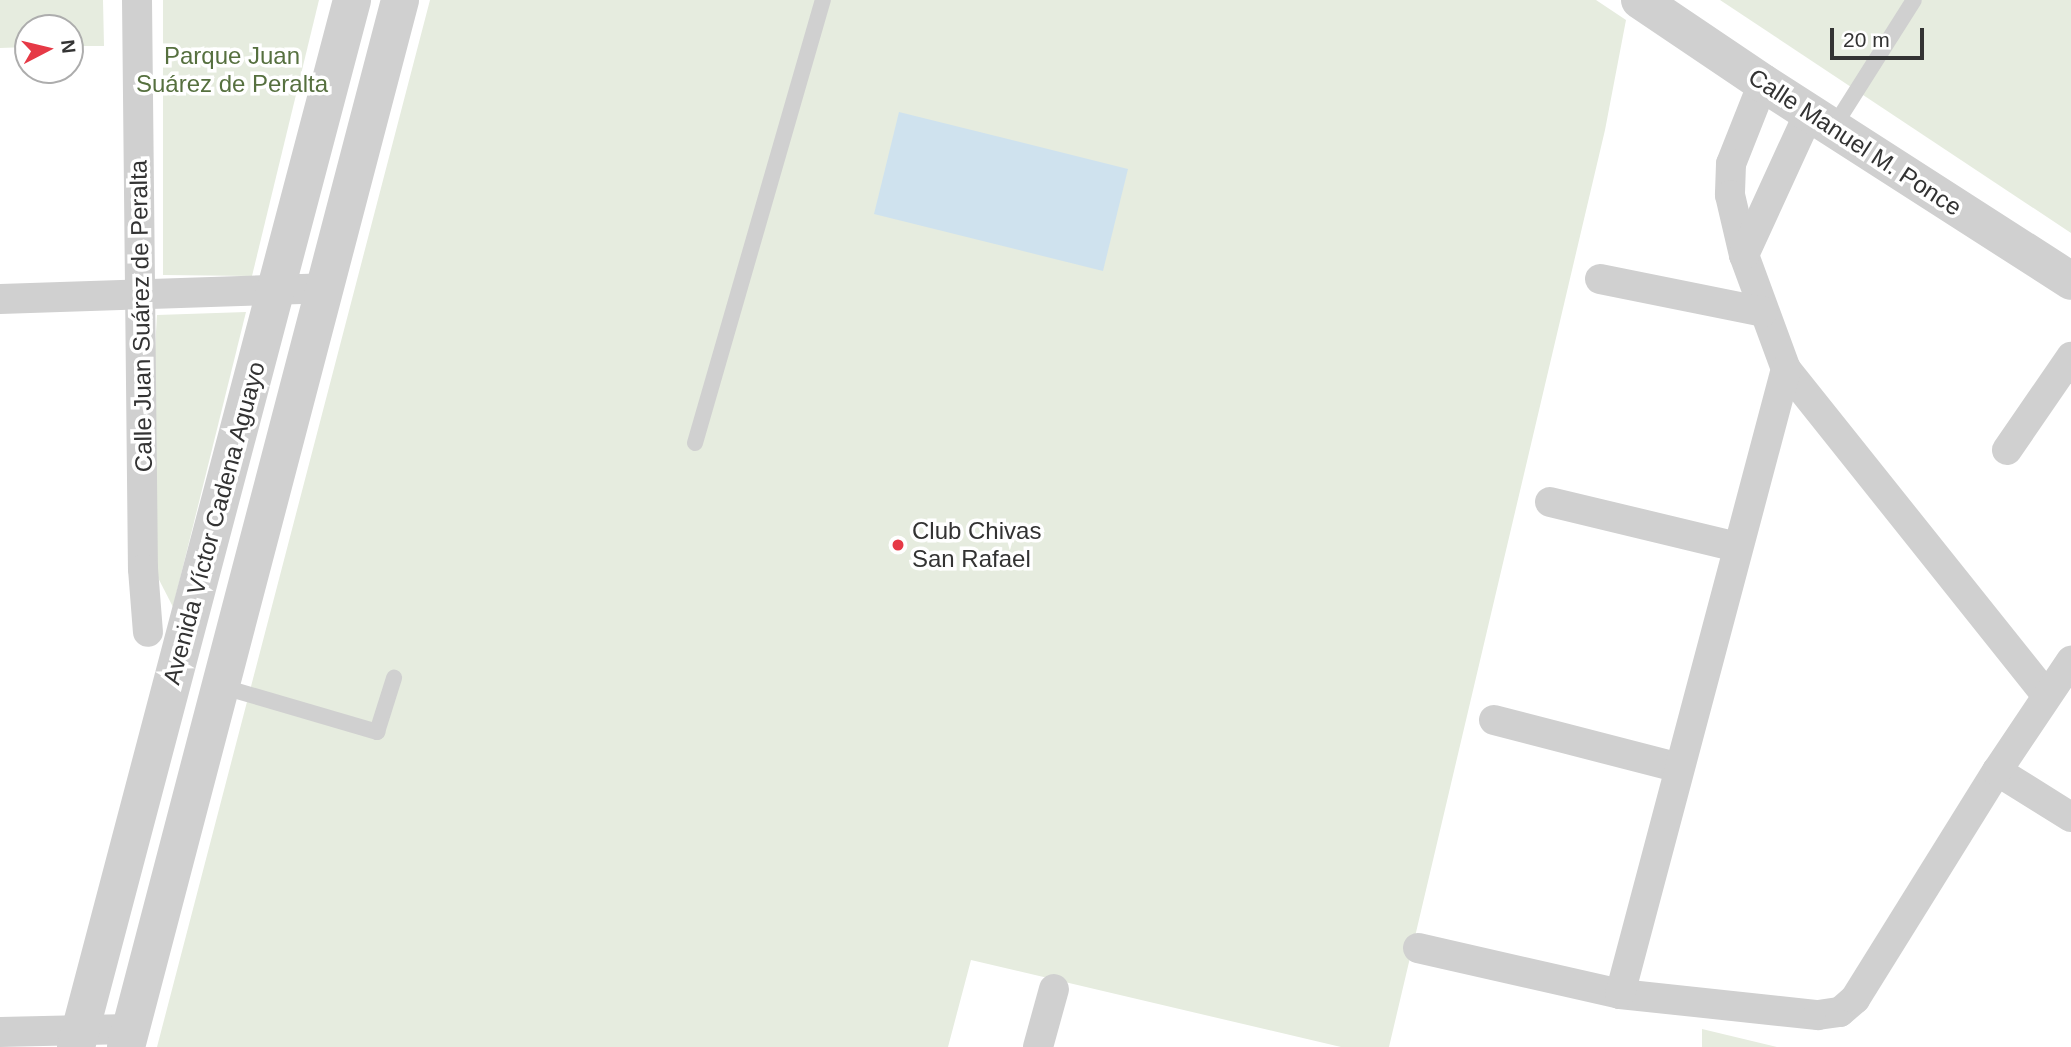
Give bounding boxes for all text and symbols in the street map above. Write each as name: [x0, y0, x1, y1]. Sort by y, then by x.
north arrow: [14, 14, 84, 84]
scale bar: [1833, 14, 1927, 58]
text: 20 m: [1843, 28, 1890, 51]
text: N: [57, 39, 80, 55]
park label: Parque Juan Suárez de Peralta: [136, 42, 328, 98]
street label: Calle Manuel M. Ponce: [1743, 62, 1967, 222]
street label: Calle Juan Suárez de Peralta: [124, 160, 158, 472]
street label: Avenida Víctor Cadena Aguayo: [157, 358, 271, 688]
place label: Club Chivas San Rafael: [912, 517, 1041, 573]
marker: Club Chivas San Rafael: [890, 537, 906, 553]

